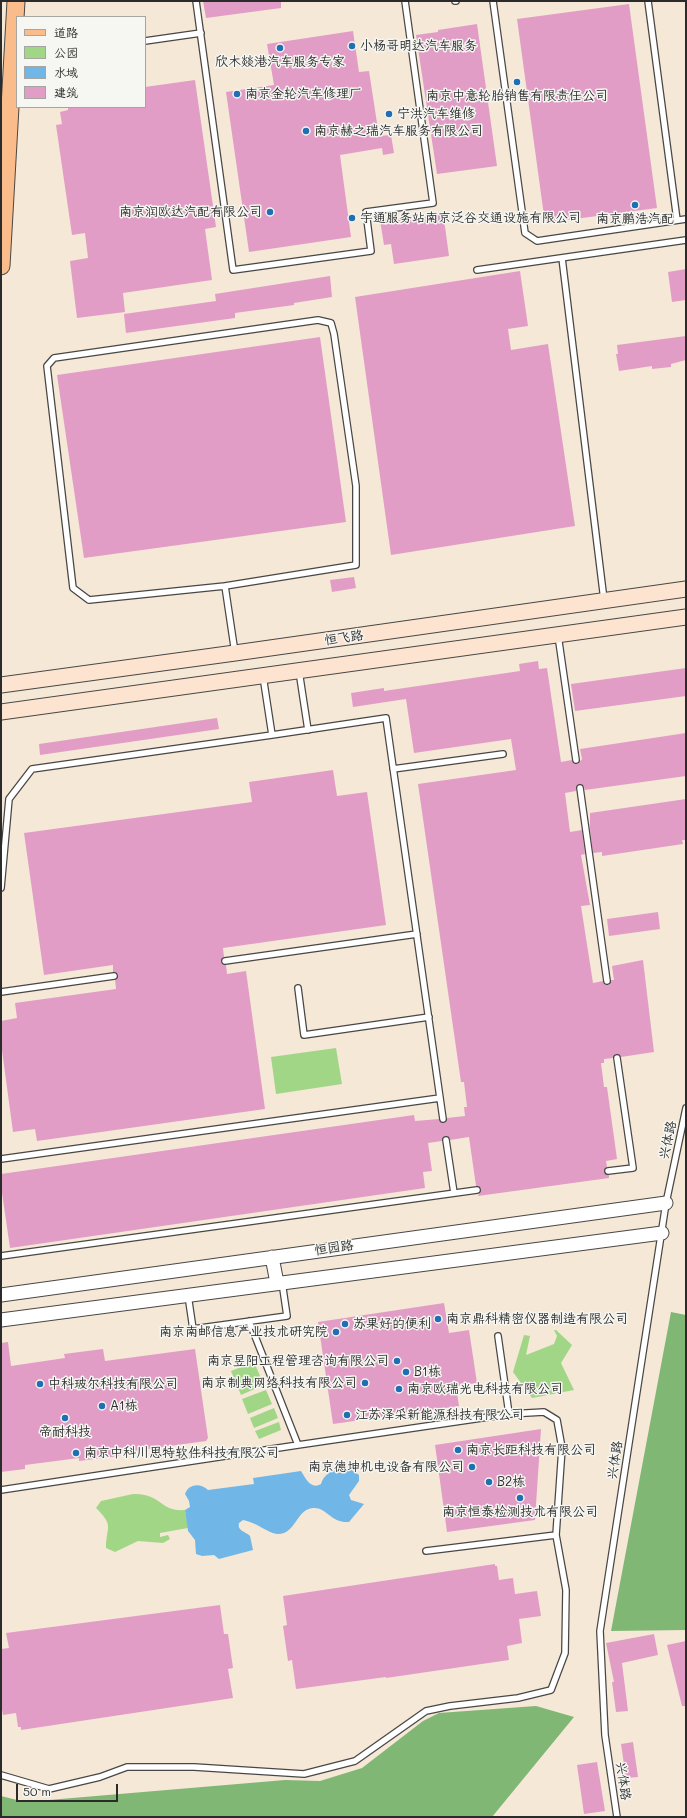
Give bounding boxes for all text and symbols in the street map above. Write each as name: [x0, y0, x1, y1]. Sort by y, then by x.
legend: [16, 16, 146, 108]
text: 道路: [54, 24, 78, 40]
place label: 小杨哥明达汽车服务: [360, 38, 477, 54]
marker: 小杨哥明达汽车服务: [347, 41, 357, 51]
marker: 欣木燚港汽车服务专家: [275, 43, 285, 53]
text: 公园: [54, 44, 78, 60]
place label: 欣木燚港汽车服务专家: [215, 54, 345, 70]
text: 水域: [54, 64, 78, 80]
marker: 南京中意轮胎销售有限责任公司: [512, 77, 522, 87]
text: 建筑: [54, 84, 78, 100]
place label: 南京金轮汽车修理厂: [245, 86, 362, 102]
place label: 南京中意轮胎销售有限责任公司: [426, 88, 608, 104]
marker: 南京金轮汽车修理厂: [232, 89, 242, 99]
place label: 宁洪汽车维修: [397, 106, 475, 122]
marker: 宁洪汽车维修: [384, 109, 394, 119]
place label: 南京赫之瑞汽车服务有限公司: [314, 123, 483, 139]
marker: 南京赫之瑞汽车服务有限公司: [301, 126, 311, 136]
marker: 南京鹏浩汽配: [630, 200, 640, 210]
place label: 南京润欧达汽配有限公司: [119, 204, 262, 220]
marker: 南京润欧达汽配有限公司: [265, 207, 275, 217]
place label: 宇通服务站南京泛谷交通设施有限公司: [360, 210, 581, 226]
place label: 南京鹏浩汽配: [596, 211, 674, 227]
marker: 宇通服务站南京泛谷交通设施有限公司: [347, 213, 357, 223]
street label: 恒飞路: [324, 628, 364, 648]
street label: 兴体路: [656, 1119, 680, 1161]
street label: 恒园路: [314, 1238, 354, 1258]
place label: 南京鼎科精密仪器制造有限公司: [446, 1311, 628, 1327]
marker: 南京鼎科精密仪器制造有限公司: [433, 1314, 443, 1324]
place label: 苏果好的便利: [353, 1316, 431, 1332]
marker: 苏果好的便利: [340, 1319, 350, 1329]
place label: 南京南邮信息产业技术研究院: [159, 1324, 328, 1340]
marker: 南京南邮信息产业技术研究院: [331, 1327, 341, 1337]
place label: 南京昱阳工程管理咨询有限公司: [207, 1353, 389, 1369]
marker: 南京昱阳工程管理咨询有限公司: [392, 1356, 402, 1366]
place label: B1栋: [414, 1364, 441, 1380]
marker: B1栋: [401, 1367, 411, 1377]
place label: 南京制典网络科技有限公司: [201, 1375, 357, 1391]
place label: 中科玻尔科技有限公司: [48, 1376, 178, 1392]
marker: 南京制典网络科技有限公司: [360, 1378, 370, 1388]
marker: 中科玻尔科技有限公司: [35, 1379, 45, 1389]
place label: 南京欧瑞光电科技有限公司: [407, 1381, 563, 1397]
marker: 南京欧瑞光电科技有限公司: [394, 1384, 404, 1394]
place label: A1栋: [110, 1398, 138, 1414]
marker: A1栋: [97, 1401, 107, 1411]
place label: 江苏泽采新能源科技有限公司: [355, 1407, 524, 1423]
marker: 江苏泽采新能源科技有限公司: [342, 1410, 352, 1420]
marker: 帝耐科技: [60, 1413, 70, 1423]
place label: 帝耐科技: [39, 1424, 91, 1440]
street label: 兴体路: [604, 1440, 626, 1480]
place label: 南京长距科技有限公司: [466, 1442, 596, 1458]
place label: 南京中科川思特软件科技有限公司: [84, 1445, 279, 1461]
marker: 南京长距科技有限公司: [453, 1445, 463, 1455]
marker: 南京中科川思特软件科技有限公司: [71, 1448, 81, 1458]
place label: 南京德坤机电设备有限公司: [308, 1459, 464, 1475]
marker: 南京德坤机电设备有限公司: [467, 1462, 477, 1472]
place label: B2栋: [497, 1474, 525, 1490]
marker: B2栋: [484, 1477, 494, 1487]
marker: 南京恒泰检测技术有限公司: [515, 1493, 525, 1503]
place label: 南京恒泰检测技术有限公司: [442, 1504, 598, 1520]
street label: 兴体路: [613, 1761, 633, 1801]
scale bar: [18, 1776, 120, 1802]
text: 50 m: [23, 1783, 51, 1799]

